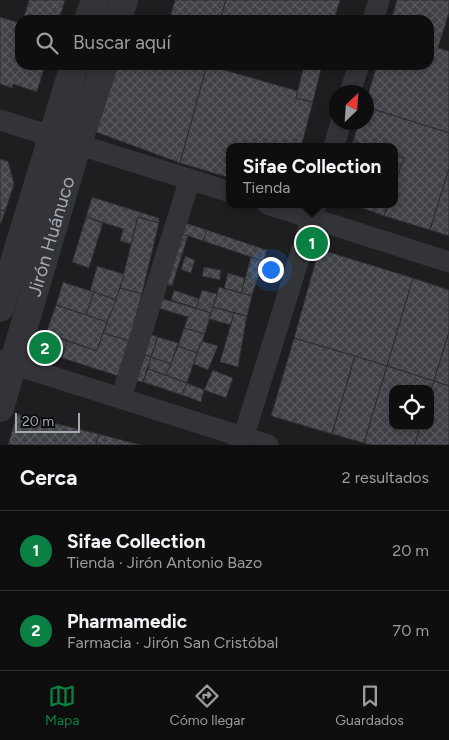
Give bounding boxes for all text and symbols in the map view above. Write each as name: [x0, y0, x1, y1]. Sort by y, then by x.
search box: [15, 15, 434, 70]
icon: search: [33, 29, 61, 57]
text: Buscar aquí: [73, 31, 171, 54]
north arrow: [329, 85, 374, 130]
popup: [226, 143, 398, 208]
text: Sifae Collection: [243, 155, 381, 178]
street label: Jirón Huánuco: [22, 174, 80, 299]
text: Tienda: [243, 178, 291, 197]
pin: 1: [296, 224, 328, 262]
your location: [258, 257, 284, 283]
pin: 2: [29, 329, 61, 367]
map controls: [389, 385, 434, 430]
button: locate: [389, 385, 434, 430]
scale bar: [15, 410, 80, 433]
text: 20 m: [22, 413, 54, 430]
text: Cerca: [20, 465, 77, 490]
text: 2 resultados: [342, 468, 429, 487]
text: Sifae Collection: [67, 530, 205, 553]
text: 1: [33, 541, 39, 560]
text: 20 m: [392, 541, 429, 560]
text: Tienda · Jirón Antonio Bazo: [67, 553, 262, 572]
text: Pharmamedic: [67, 610, 187, 633]
text: 2: [31, 621, 41, 640]
text: 70 m: [393, 621, 429, 640]
text: Farmacia · Jirón San Cristóbal: [67, 633, 278, 652]
tab: Mapa: [45, 682, 79, 729]
tab: Cómo llegar: [170, 682, 245, 729]
tab: Guardados: [335, 682, 404, 729]

